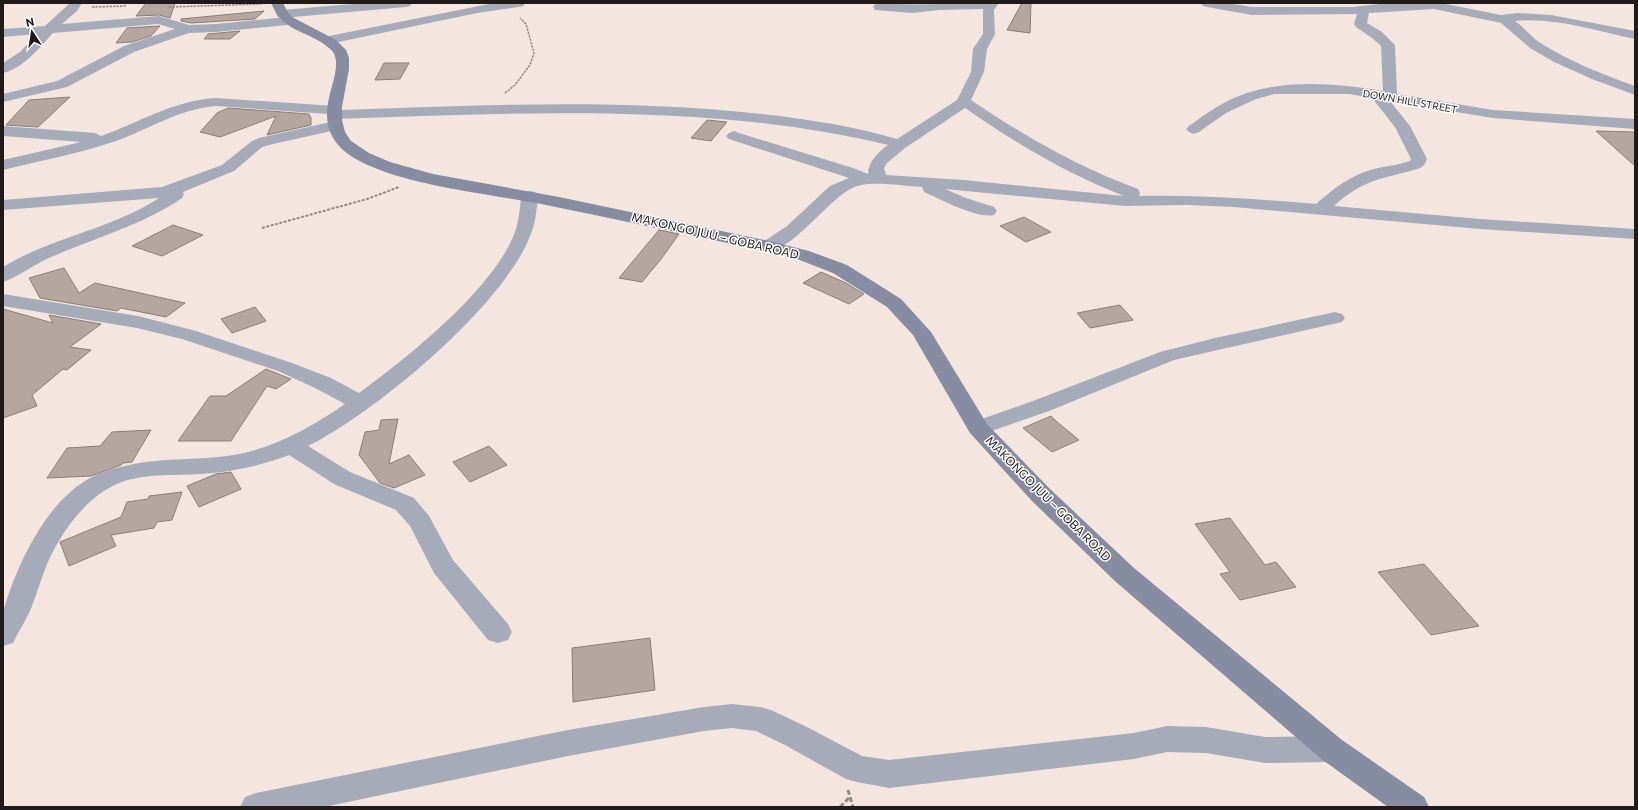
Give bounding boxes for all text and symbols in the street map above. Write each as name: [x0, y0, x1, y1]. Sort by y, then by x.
north arrow: [12, 12, 52, 52]
text: N: [24, 15, 35, 29]
street label: DOWN HILL STREET: [1362, 87, 1459, 115]
street label: MAKONGO JUU – GOBA ROAD: [630, 209, 800, 262]
street label: MAKONGO JUU – GOBA ROAD: [983, 433, 1114, 565]

